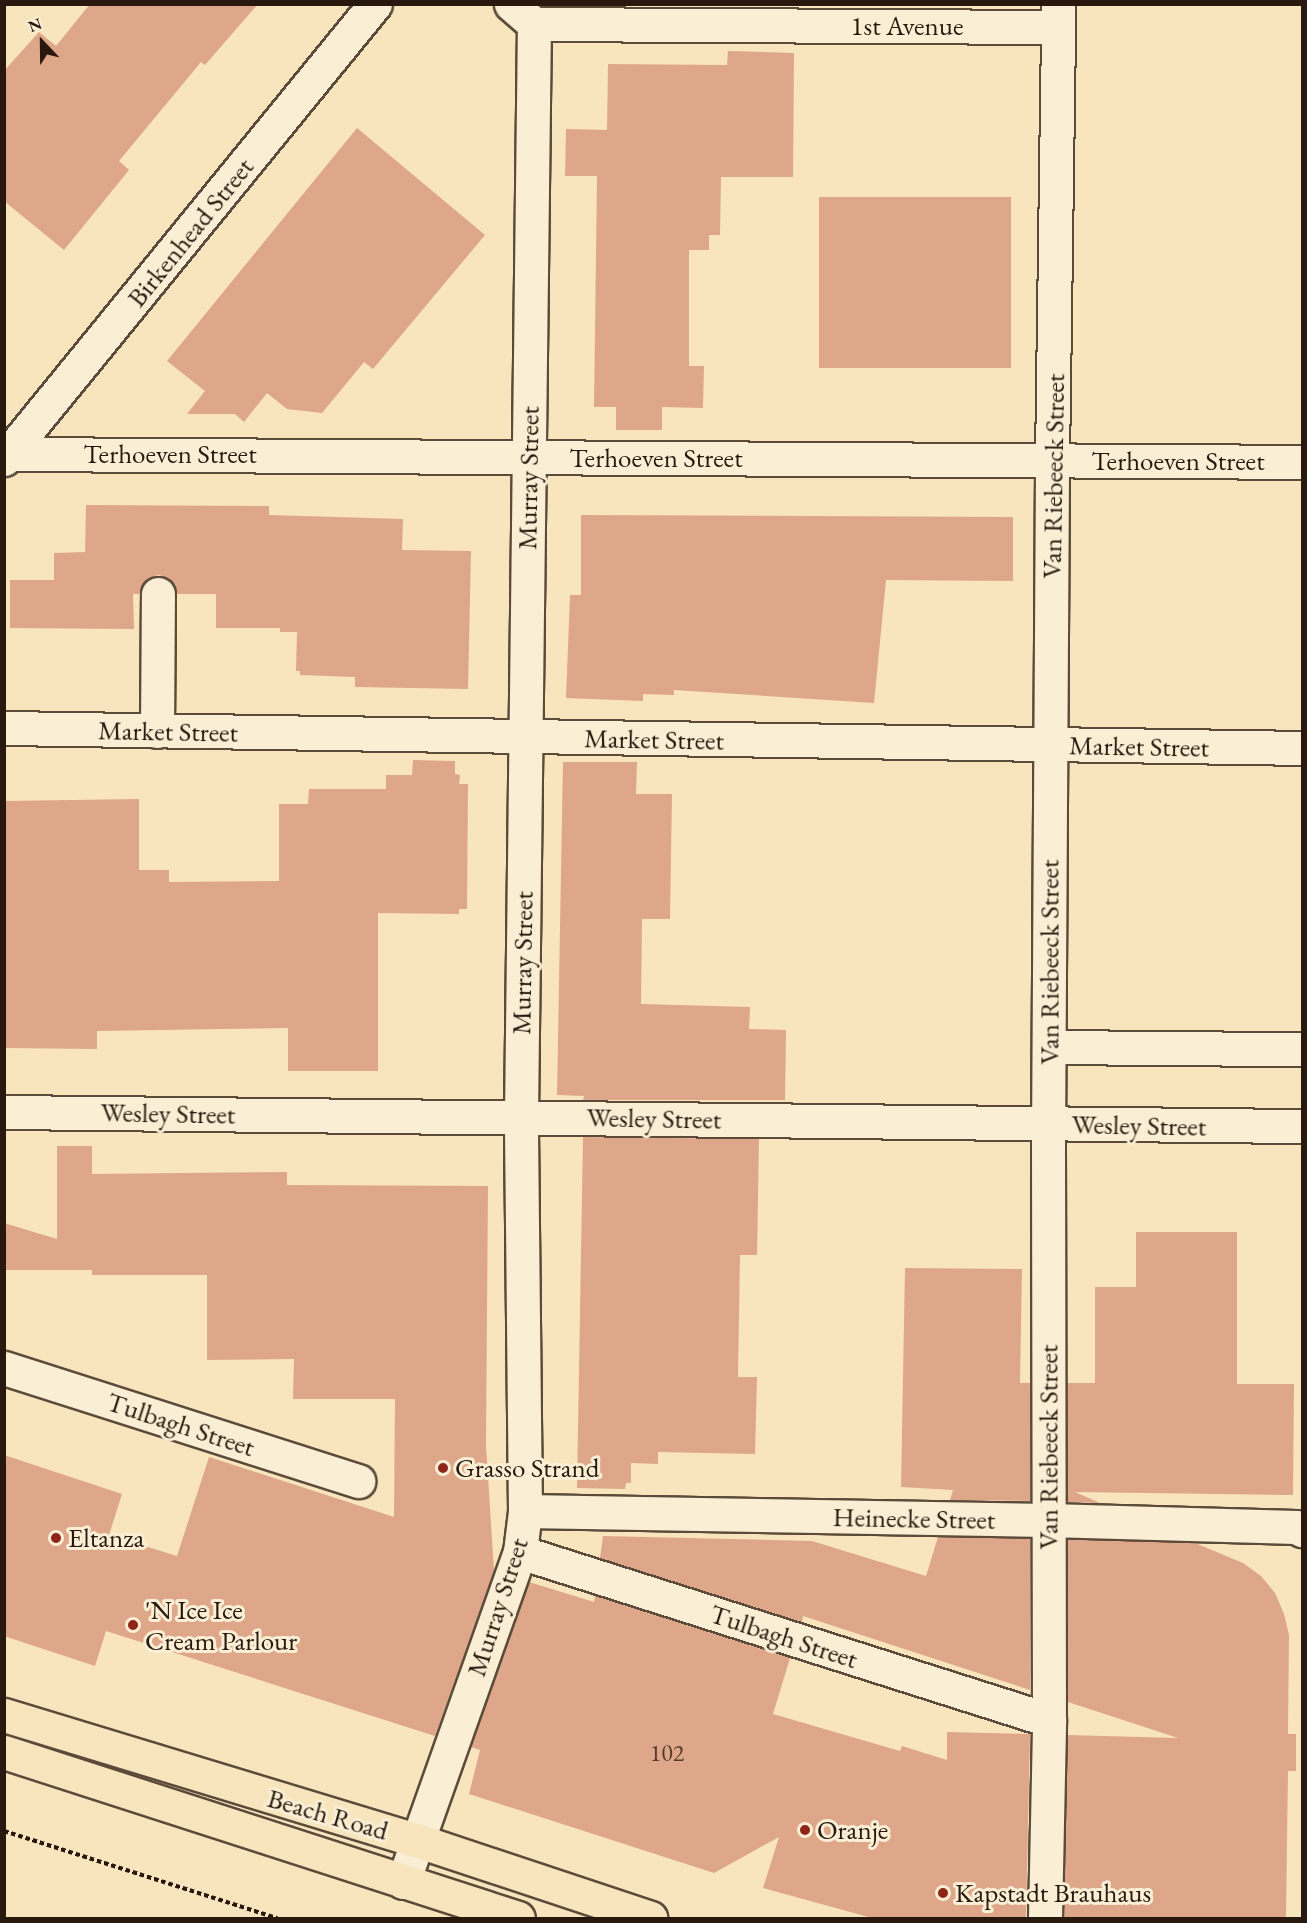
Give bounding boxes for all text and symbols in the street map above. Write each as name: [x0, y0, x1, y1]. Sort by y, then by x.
street label: 1st Avenue: [850, 10, 964, 42]
north arrow: [12, 12, 72, 72]
text: N: [25, 13, 45, 37]
street label: Birkenhead Street: [120, 151, 260, 313]
street label: Van Riebeeck Street: [1035, 373, 1071, 579]
street label: Murray Street: [511, 406, 545, 550]
street label: Terhoeven Street: [83, 438, 257, 470]
street label: Terhoeven Street: [569, 442, 743, 474]
street label: Terhoeven Street: [1091, 445, 1265, 477]
street label: Market Street: [98, 714, 238, 748]
street label: Market Street: [584, 722, 724, 756]
street label: Market Street: [1069, 729, 1209, 763]
street label: Van Riebeeck Street: [1033, 859, 1065, 1065]
street label: Murray Street: [505, 891, 539, 1035]
street label: Wesley Street: [100, 1096, 236, 1130]
street label: Wesley Street: [586, 1101, 722, 1135]
street label: Wesley Street: [1071, 1108, 1207, 1142]
street label: Van Riebeeck Street: [1032, 1344, 1064, 1550]
street label: Tulbagh Street: [103, 1385, 259, 1463]
place label: Grasso Strand: [455, 1452, 599, 1484]
marker: Grasso Strand: [436, 1461, 450, 1475]
street label: Heinecke Street: [833, 1500, 995, 1536]
place label: Eltanza: [68, 1522, 144, 1554]
marker: Eltanza: [49, 1531, 63, 1545]
street label: Murray Street: [459, 1534, 535, 1680]
place label: 'N Ice Ice Cream Parlour: [145, 1593, 297, 1656]
street label: Tulbagh Street: [706, 1597, 862, 1675]
marker: 'N Ice Ice Cream Parlour: [126, 1618, 140, 1632]
house number: 102: [650, 1739, 684, 1767]
street label: Beach Road: [264, 1781, 392, 1847]
place label: Oranje: [817, 1814, 888, 1846]
marker: Oranje: [798, 1823, 812, 1837]
place label: Kapstadt Brauhaus: [955, 1877, 1151, 1909]
marker: Kapstadt Brauhaus: [936, 1886, 950, 1900]

